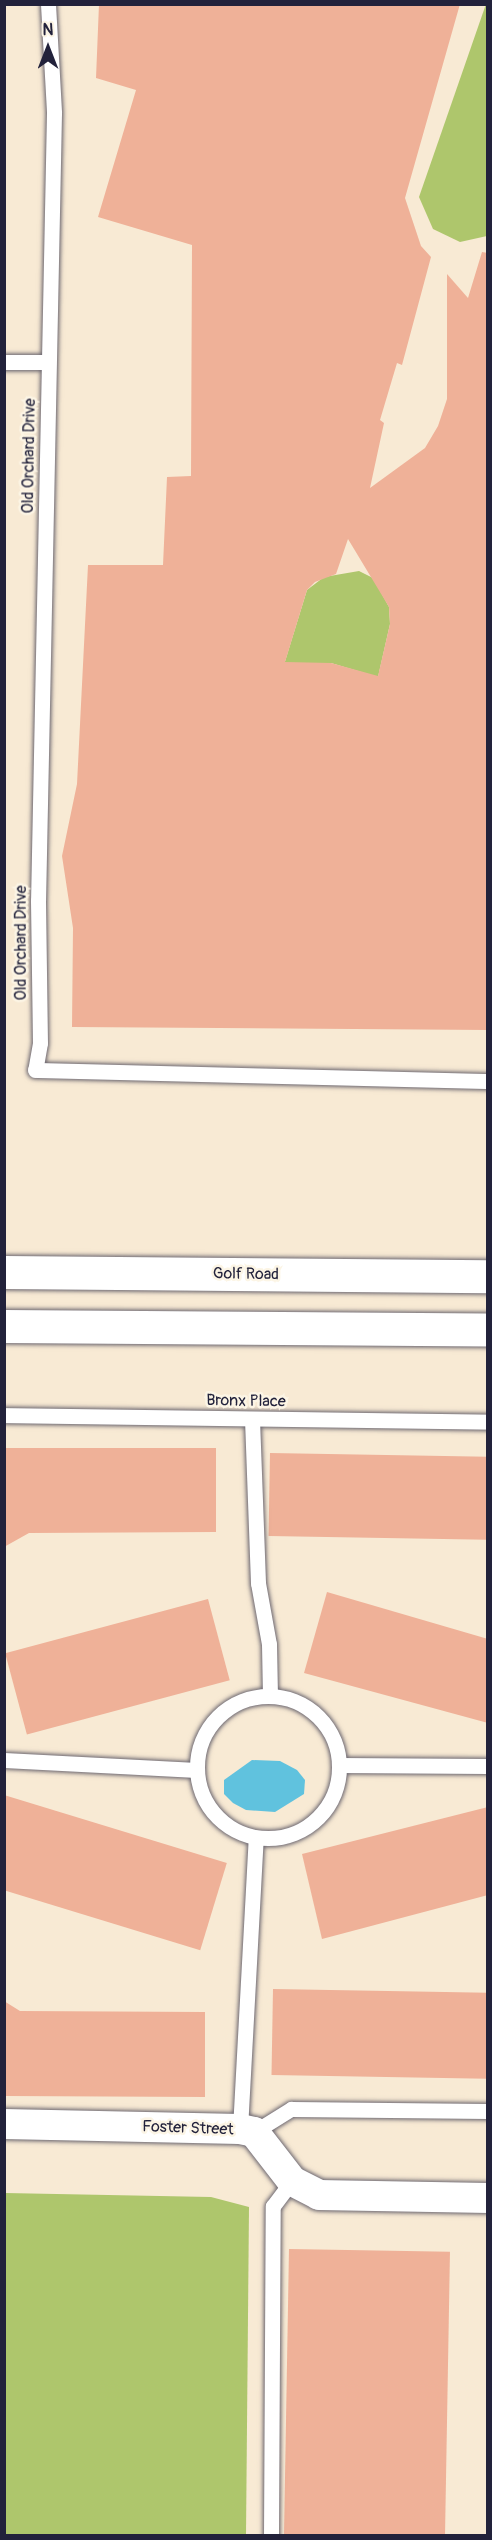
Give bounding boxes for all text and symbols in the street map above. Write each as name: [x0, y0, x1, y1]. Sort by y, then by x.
north arrow: [18, 18, 78, 78]
text: N: [43, 20, 53, 40]
street label: Old Orchard Drive: [18, 398, 40, 514]
street label: Old Orchard Drive: [11, 885, 31, 1001]
street label: Golf Road: [213, 1264, 279, 1284]
street label: Bronx Place: [206, 1391, 286, 1411]
street label: Foster Street: [142, 2117, 234, 2139]

